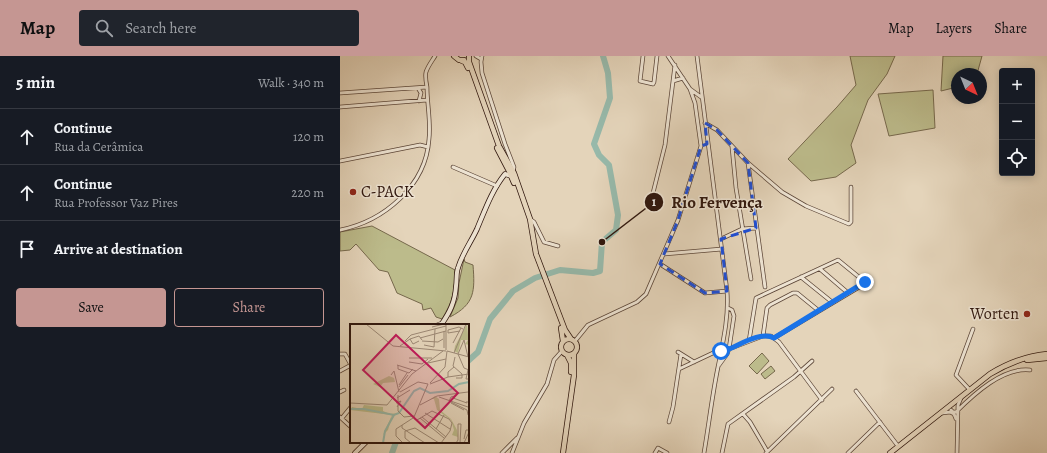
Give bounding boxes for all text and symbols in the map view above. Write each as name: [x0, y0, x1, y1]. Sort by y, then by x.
search box: [79, 10, 359, 46]
text: Map: [20, 15, 55, 41]
icon: search: [93, 17, 115, 39]
text: Search here: [125, 18, 197, 38]
text: Map: [888, 19, 914, 38]
text: Layers: [936, 19, 972, 38]
text: Share: [994, 19, 1027, 38]
north arrow: [951, 68, 987, 104]
map controls: [999, 68, 1035, 176]
button: +: [999, 68, 1035, 104]
text: 5 min: [16, 71, 55, 94]
text: Walk · 340 m: [258, 74, 324, 91]
button: −: [999, 104, 1035, 140]
text: Continue: [54, 118, 112, 138]
icon: ahead: [16, 126, 38, 148]
text: 120 m: [293, 128, 324, 145]
text: Rua da Cerâmica: [54, 138, 143, 155]
button: locate: [999, 140, 1035, 176]
text: Continue: [54, 174, 112, 194]
place label: C-PACK: [361, 181, 414, 203]
icon: ahead: [16, 182, 38, 204]
text: 220 m: [291, 184, 324, 201]
marker: C-PACK: [348, 187, 358, 197]
callout: Rio Fervença: [644, 187, 771, 216]
text: Rio Fervença: [671, 191, 763, 214]
text: Rua Professor Vaz Pires: [54, 194, 178, 211]
text: 1: [652, 194, 657, 210]
icon: arrive: [16, 238, 38, 260]
text: Arrive at destination: [54, 239, 183, 259]
route end: [856, 273, 874, 291]
button: Save: [16, 288, 166, 327]
button: Share: [174, 288, 324, 327]
place label: Worten: [969, 303, 1019, 325]
marker: Worten: [1022, 309, 1032, 319]
inset map: [350, 324, 469, 443]
route start: [712, 342, 730, 360]

